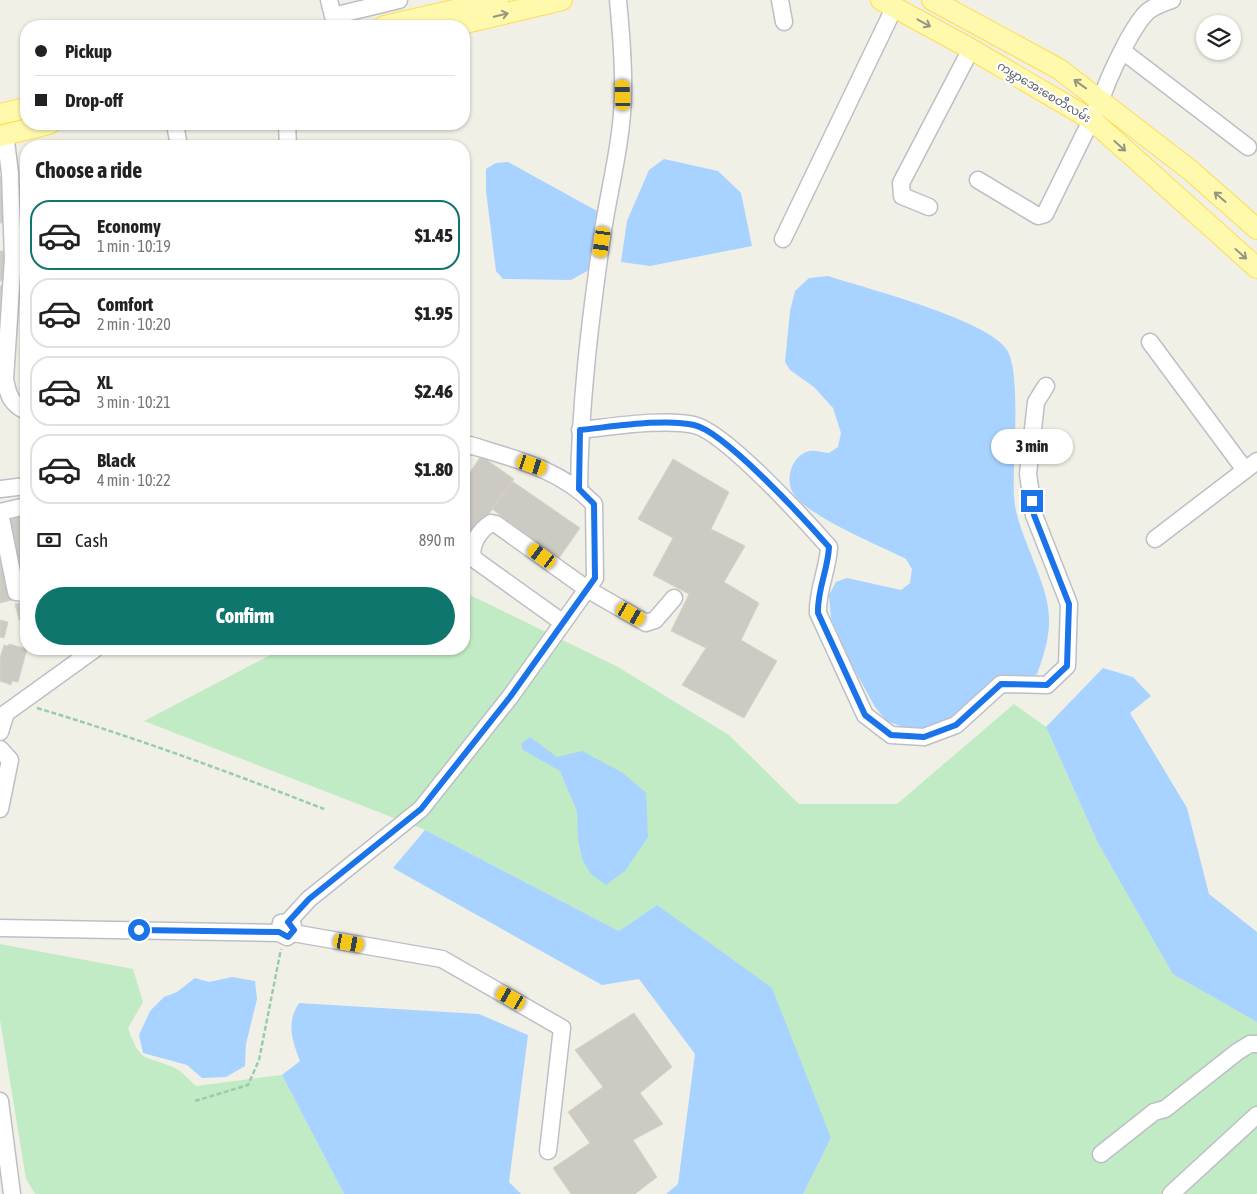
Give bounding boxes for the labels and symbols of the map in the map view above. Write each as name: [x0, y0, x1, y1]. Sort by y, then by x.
one-way arrow: [492, 10, 508, 19]
one-way arrow: [916, 18, 931, 28]
street label: ကမ္ဘာအေးစေတီလမ်း: [993, 57, 1094, 128]
one-way arrow: [1073, 79, 1087, 89]
car: [614, 80, 631, 110]
one-way arrow: [1114, 140, 1127, 152]
one-way arrow: [1214, 191, 1227, 202]
car: [592, 226, 611, 258]
one-way arrow: [1235, 248, 1248, 260]
callout: 3 min: [991, 428, 1073, 464]
car: [515, 453, 548, 477]
route end: [1021, 490, 1043, 512]
car: [525, 541, 558, 571]
car: [614, 600, 647, 628]
route start: [128, 919, 150, 941]
car: [332, 933, 365, 953]
car: [494, 984, 527, 1012]

